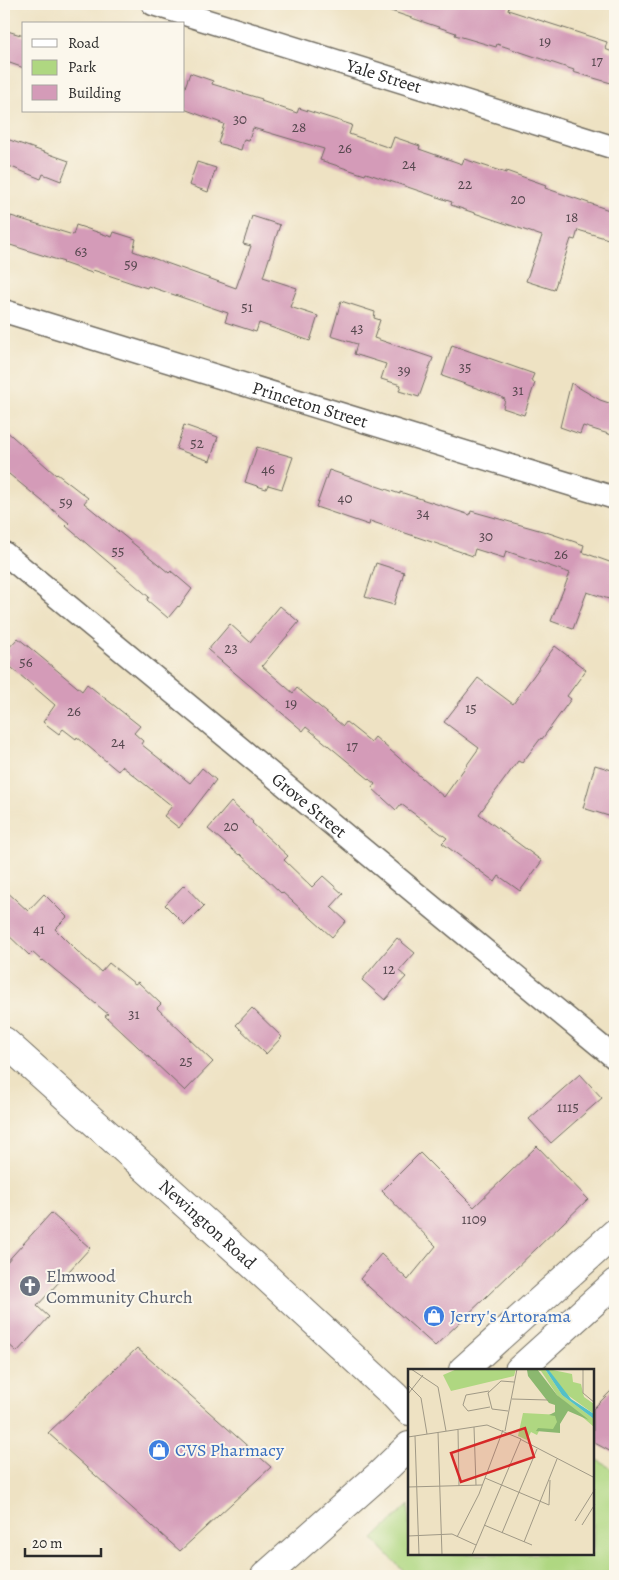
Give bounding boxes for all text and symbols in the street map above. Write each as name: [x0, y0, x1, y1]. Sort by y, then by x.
legend: [22, 22, 185, 112]
house number: 19: [539, 31, 551, 51]
text: Road: [68, 33, 100, 53]
house number: 17: [591, 51, 603, 71]
street label: Yale Street: [343, 53, 425, 99]
text: Park: [68, 57, 97, 77]
text: Building: [68, 83, 121, 103]
house number: 30: [233, 109, 247, 129]
house number: 28: [292, 117, 306, 137]
house number: 26: [338, 138, 352, 158]
house number: 24: [402, 154, 416, 174]
house number: 22: [458, 174, 472, 194]
house number: 20: [510, 189, 526, 209]
house number: 18: [566, 207, 578, 227]
house number: 63: [74, 241, 88, 261]
house number: 59: [124, 254, 138, 274]
house number: 51: [241, 297, 253, 317]
house number: 43: [350, 318, 364, 338]
house number: 35: [459, 357, 471, 377]
house number: 39: [397, 360, 411, 380]
street label: Princeton Street: [249, 376, 371, 434]
house number: 31: [512, 380, 524, 400]
house number: 52: [190, 433, 204, 453]
house number: 46: [261, 459, 275, 479]
house number: 40: [338, 488, 352, 508]
house number: 59: [59, 492, 73, 512]
house number: 34: [416, 503, 430, 523]
house number: 30: [479, 526, 493, 546]
house number: 55: [112, 541, 124, 561]
house number: 26: [554, 544, 568, 564]
house number: 23: [224, 638, 238, 658]
house number: 56: [19, 652, 33, 672]
house number: 19: [285, 693, 297, 713]
house number: 15: [465, 698, 477, 718]
house number: 26: [67, 701, 81, 721]
house number: 24: [111, 732, 125, 752]
house number: 17: [346, 736, 358, 756]
street label: Grove Street: [267, 767, 352, 843]
house number: 20: [223, 816, 239, 836]
house number: 41: [33, 919, 45, 939]
house number: 12: [383, 959, 395, 979]
house number: 31: [128, 1004, 140, 1024]
house number: 25: [179, 1051, 193, 1071]
house number: 1115: [557, 1097, 579, 1117]
street label: Newington Road: [154, 1174, 262, 1275]
house number: 1109: [461, 1209, 487, 1229]
place label: Elmwood Community Church: [46, 1264, 193, 1309]
church icon: Elmwood Community Church: [18, 1274, 42, 1298]
shop icon: Jerry's Artorama: [422, 1304, 446, 1328]
place label: Jerry's Artorama: [450, 1304, 571, 1328]
inset map: [408, 1369, 594, 1555]
shop icon: CVS Pharmacy: [147, 1438, 171, 1462]
place label: CVS Pharmacy: [175, 1438, 285, 1462]
scale bar: [25, 1525, 101, 1557]
text: 20 m: [32, 1533, 63, 1553]

